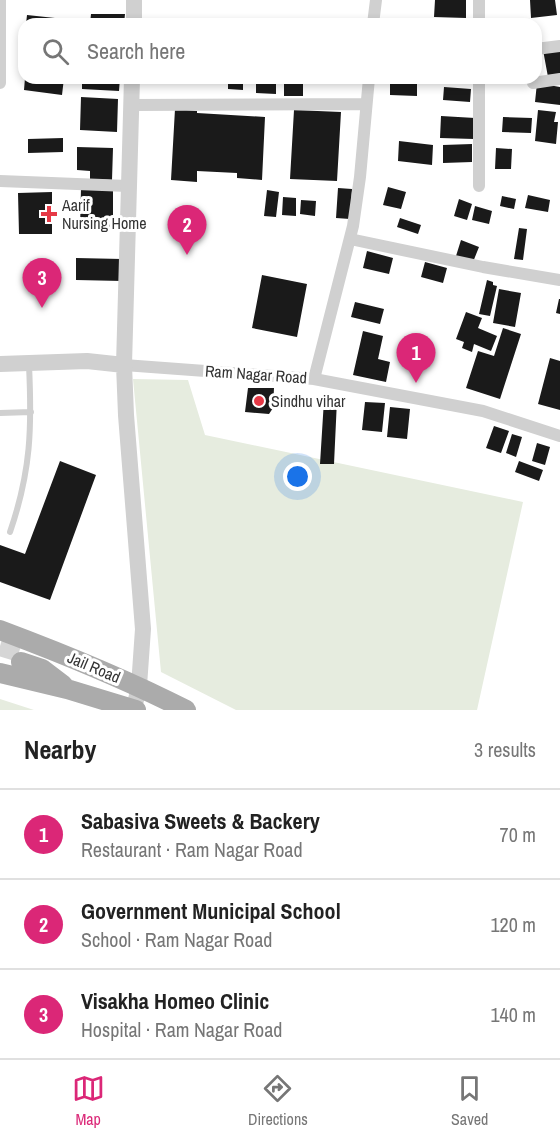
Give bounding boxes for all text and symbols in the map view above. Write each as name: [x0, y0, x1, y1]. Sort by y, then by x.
search box: [18, 18, 542, 84]
icon: search: [39, 35, 72, 68]
text: Search here: [87, 36, 185, 66]
place label: Aarif Nursing Home: [61, 194, 147, 234]
marker: Aarif Nursing Home: [40, 205, 58, 223]
pin: 2: [168, 206, 207, 255]
pin: 3: [22, 258, 62, 308]
pin: 1: [396, 334, 436, 383]
street label: Ram Nagar Road: [204, 359, 308, 389]
place label: Sindhu vihar: [271, 390, 346, 412]
marker: Sindhu vihar: [252, 394, 266, 408]
your location: [283, 462, 312, 491]
street label: Jail Road: [64, 646, 124, 688]
text: Nearby: [24, 732, 96, 767]
text: 3 results: [474, 736, 536, 763]
text: Sabasiva Sweets & Backery: [81, 806, 320, 836]
text: 1: [39, 821, 48, 848]
text: 70 m: [500, 821, 536, 848]
text: Restaurant · Ram Nagar Road: [81, 836, 303, 863]
text: Government Municipal School: [81, 896, 341, 926]
text: 2: [39, 911, 48, 938]
text: 120 m: [490, 911, 536, 938]
text: School · Ram Nagar Road: [81, 926, 272, 953]
text: Visakha Homeo Clinic: [81, 986, 269, 1016]
text: 3: [39, 1001, 48, 1028]
text: 140 m: [490, 1001, 536, 1028]
text: Hospital · Ram Nagar Road: [81, 1016, 282, 1043]
tab: Map: [72, 1072, 105, 1130]
tab: Directions: [248, 1072, 308, 1130]
tab: Saved: [451, 1072, 488, 1130]

